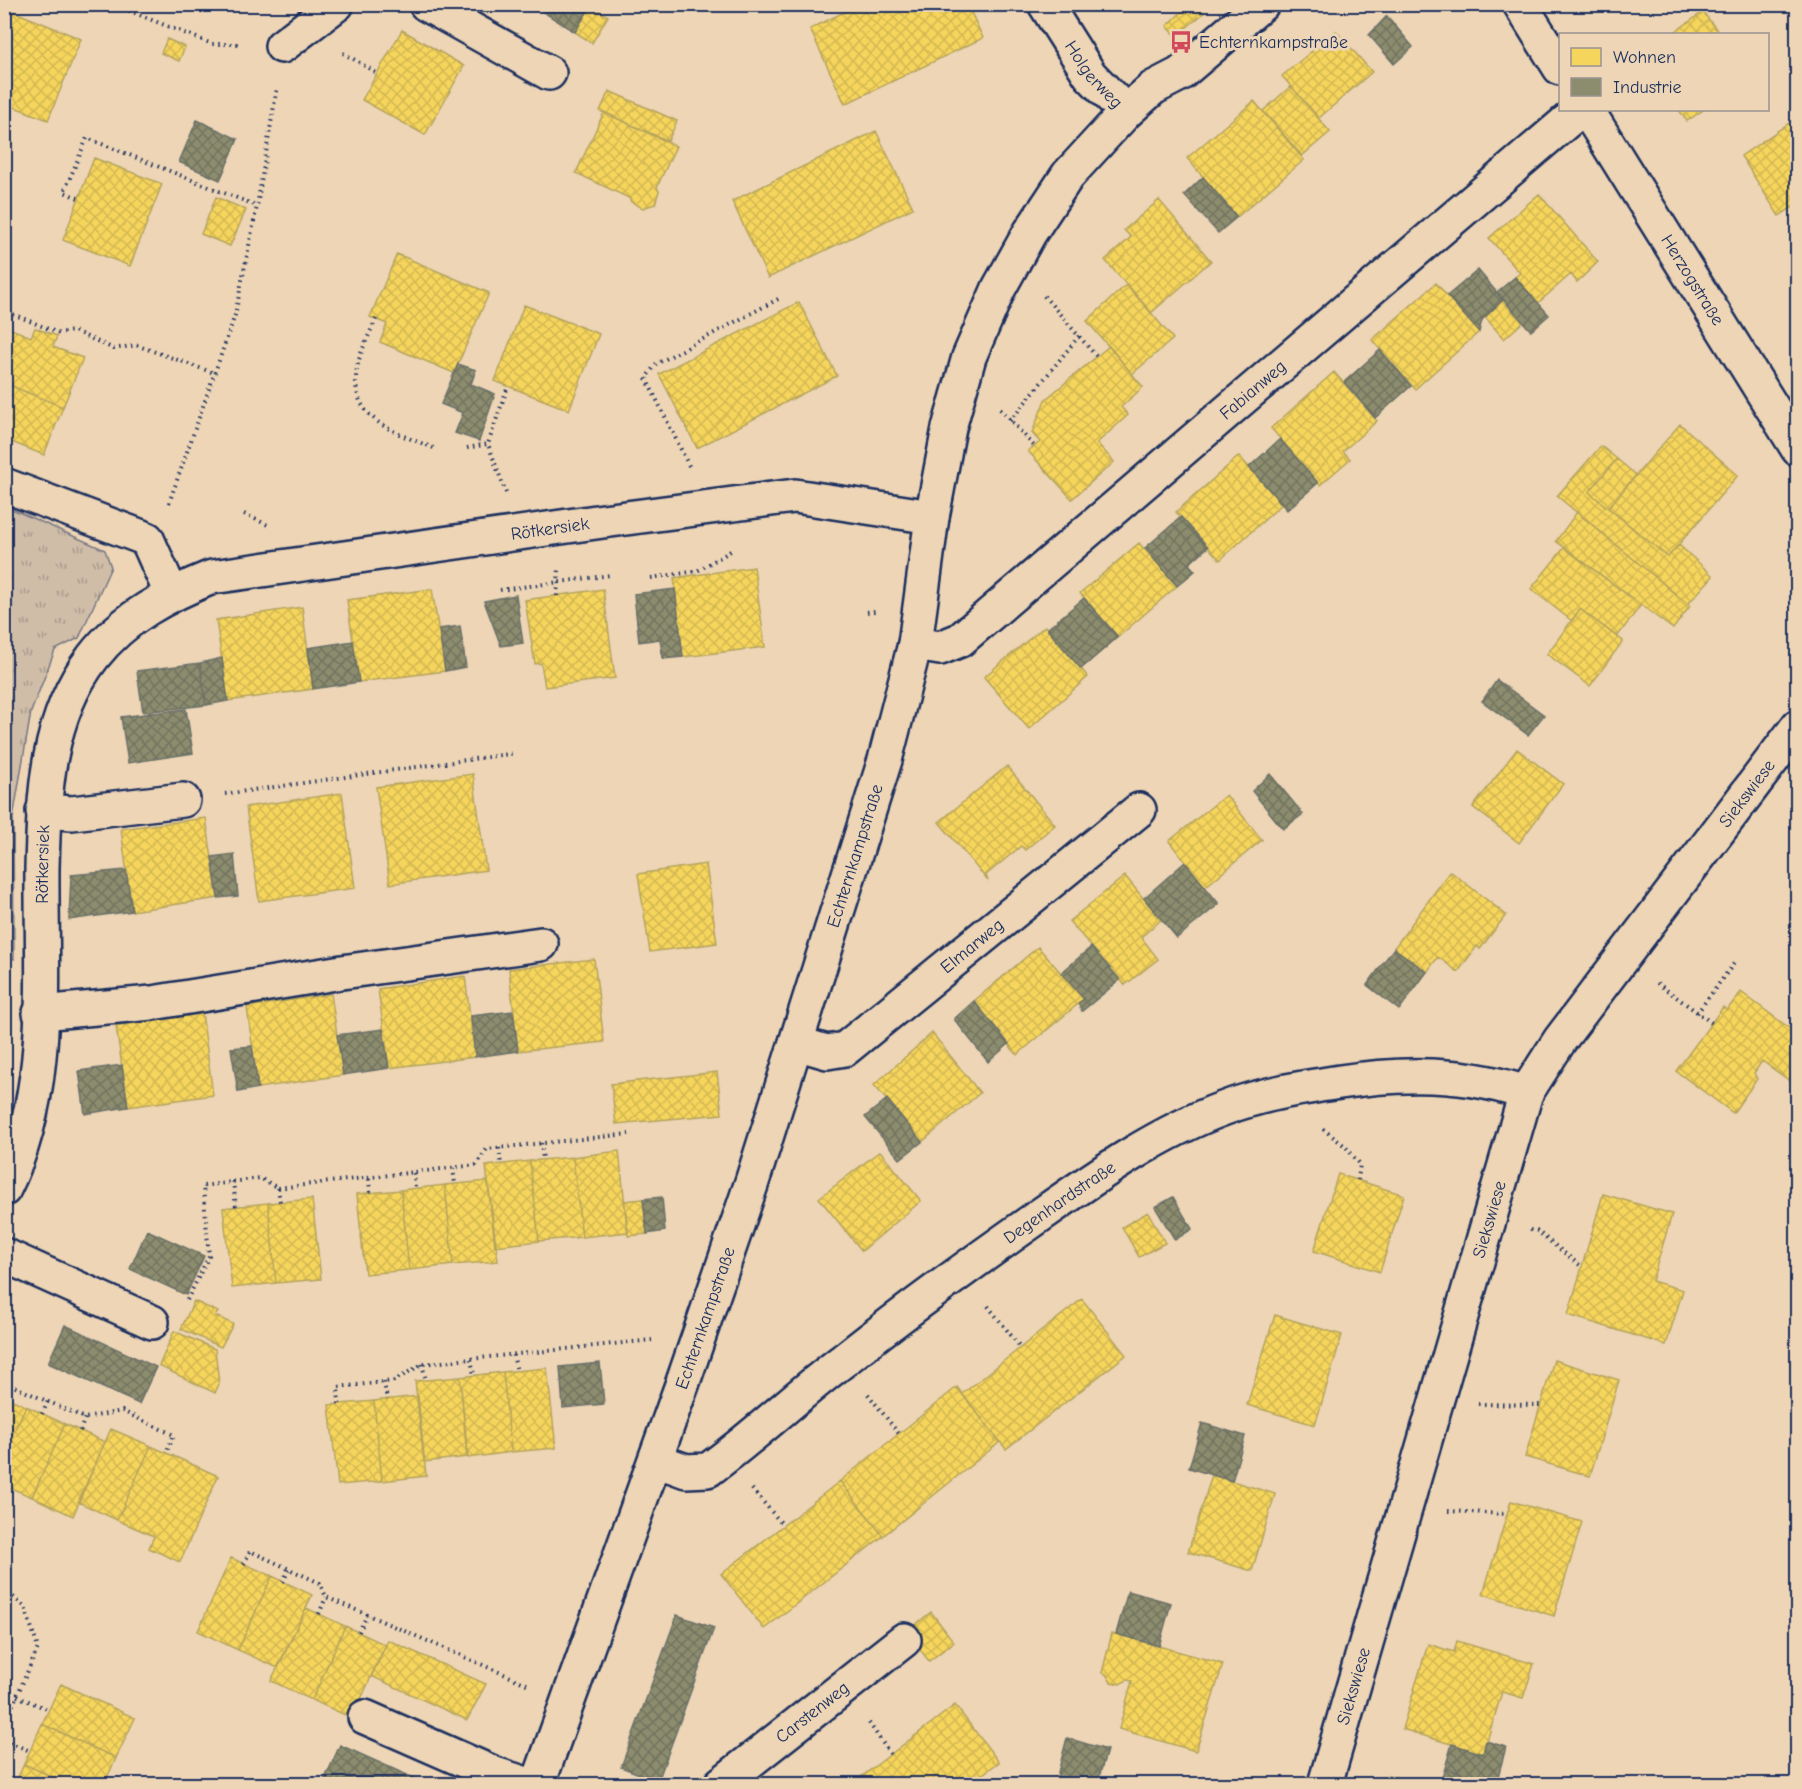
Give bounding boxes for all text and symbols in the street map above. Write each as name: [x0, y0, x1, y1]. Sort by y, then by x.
bus stop icon: Echternkampstraße: [1168, 29, 1194, 55]
place label: Echternkampstraße: [1199, 32, 1348, 53]
legend: [1559, 33, 1769, 111]
street label: Holgerweg: [1060, 37, 1127, 113]
text: Wohnen: [1613, 47, 1676, 68]
text: Industrie: [1613, 77, 1682, 98]
street label: Herzogstraße: [1657, 231, 1729, 329]
street label: Fabianweg: [1215, 356, 1290, 424]
street label: Rötkersiek: [509, 513, 591, 545]
street label: Siekswiese: [1714, 755, 1779, 832]
street label: Echternkampstraße: [822, 781, 887, 930]
street label: Rötkersiek: [31, 824, 54, 904]
street label: Elmarweg: [936, 914, 1008, 978]
street label: Degenhardstraße: [1000, 1156, 1119, 1248]
street label: Siekswiese: [1468, 1178, 1510, 1261]
street label: Echternkampstraße: [671, 1244, 739, 1392]
street label: Siekswiese: [1332, 1645, 1375, 1727]
street label: Carstenweg: [771, 1677, 853, 1748]

